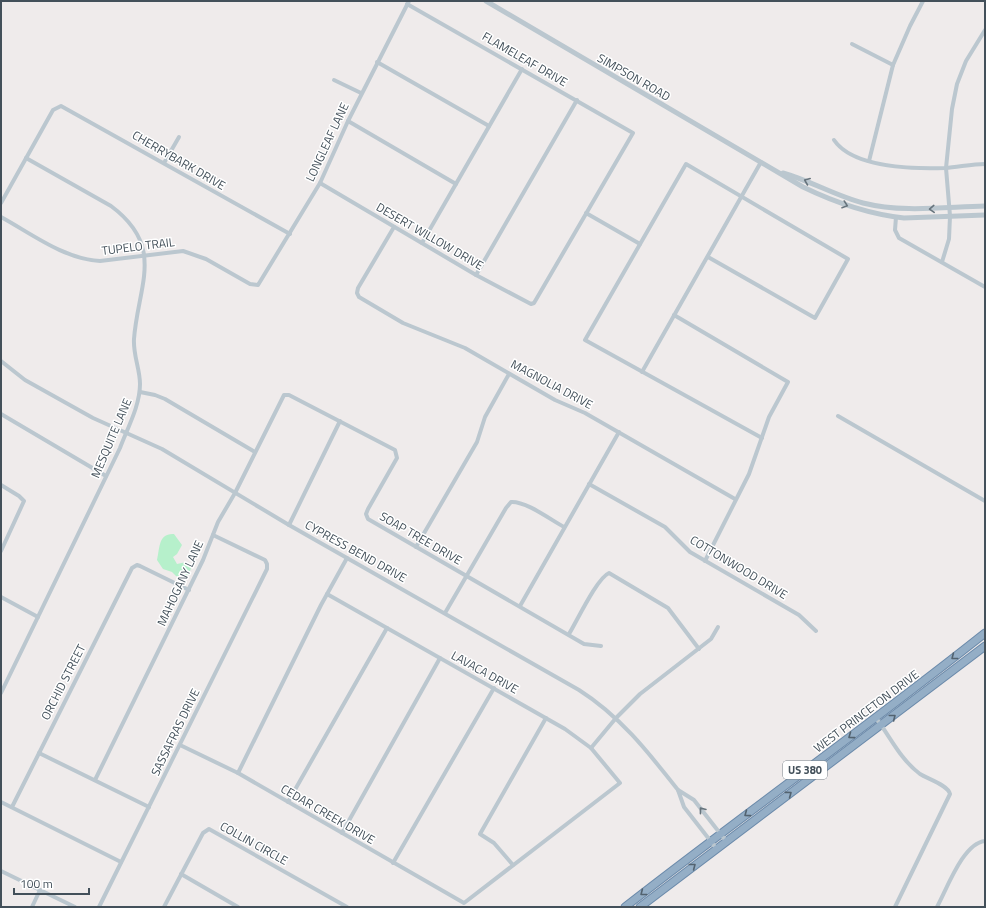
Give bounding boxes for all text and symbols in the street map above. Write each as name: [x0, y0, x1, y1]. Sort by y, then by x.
street label: FLAMELEAF DRIVE: [479, 27, 572, 91]
street label: SIMPSON ROAD: [594, 48, 674, 106]
street label: LONGLEAF LANE: [300, 99, 354, 185]
street label: CHERRYBARK DRIVE: [129, 125, 230, 195]
one-way arrow: [803, 177, 810, 185]
street label: DESERT WILLOW DRIVE: [373, 197, 488, 275]
one-way arrow: [842, 200, 849, 209]
one-way arrow: [929, 204, 935, 213]
street label: TUPELO TRAIL: [100, 232, 176, 260]
street label: MAGNOLIA DRIVE: [507, 354, 597, 414]
street label: MESQUITE LANE: [86, 395, 136, 481]
street label: SOAP TREE DRIVE: [376, 507, 466, 570]
street label: CYPRESS BEND DRIVE: [302, 515, 411, 587]
street label: COTTONWOOD DRIVE: [687, 530, 792, 604]
street label: MAHOGANY LANE: [152, 537, 208, 629]
street label: ORCHID STREET: [36, 640, 91, 723]
street label: LAVACA DRIVE: [448, 646, 522, 698]
one-way arrow: [952, 653, 959, 660]
street label: WEST PRINCETON DRIVE: [809, 665, 923, 757]
street label: SASSAFRAS DRIVE: [146, 685, 205, 779]
one-way arrow: [889, 715, 896, 722]
one-way arrow: [848, 731, 855, 739]
road number: US 380: [783, 761, 827, 779]
street label: CEDAR CREEK DRIVE: [277, 779, 379, 849]
one-way arrow: [784, 792, 791, 799]
one-way arrow: [699, 808, 706, 815]
one-way arrow: [744, 809, 751, 816]
street label: COLLIN CIRCLE: [216, 816, 292, 870]
one-way arrow: [689, 864, 696, 871]
scale bar: [14, 870, 89, 896]
text: 100 m: [20, 874, 53, 893]
one-way arrow: [641, 888, 648, 895]

